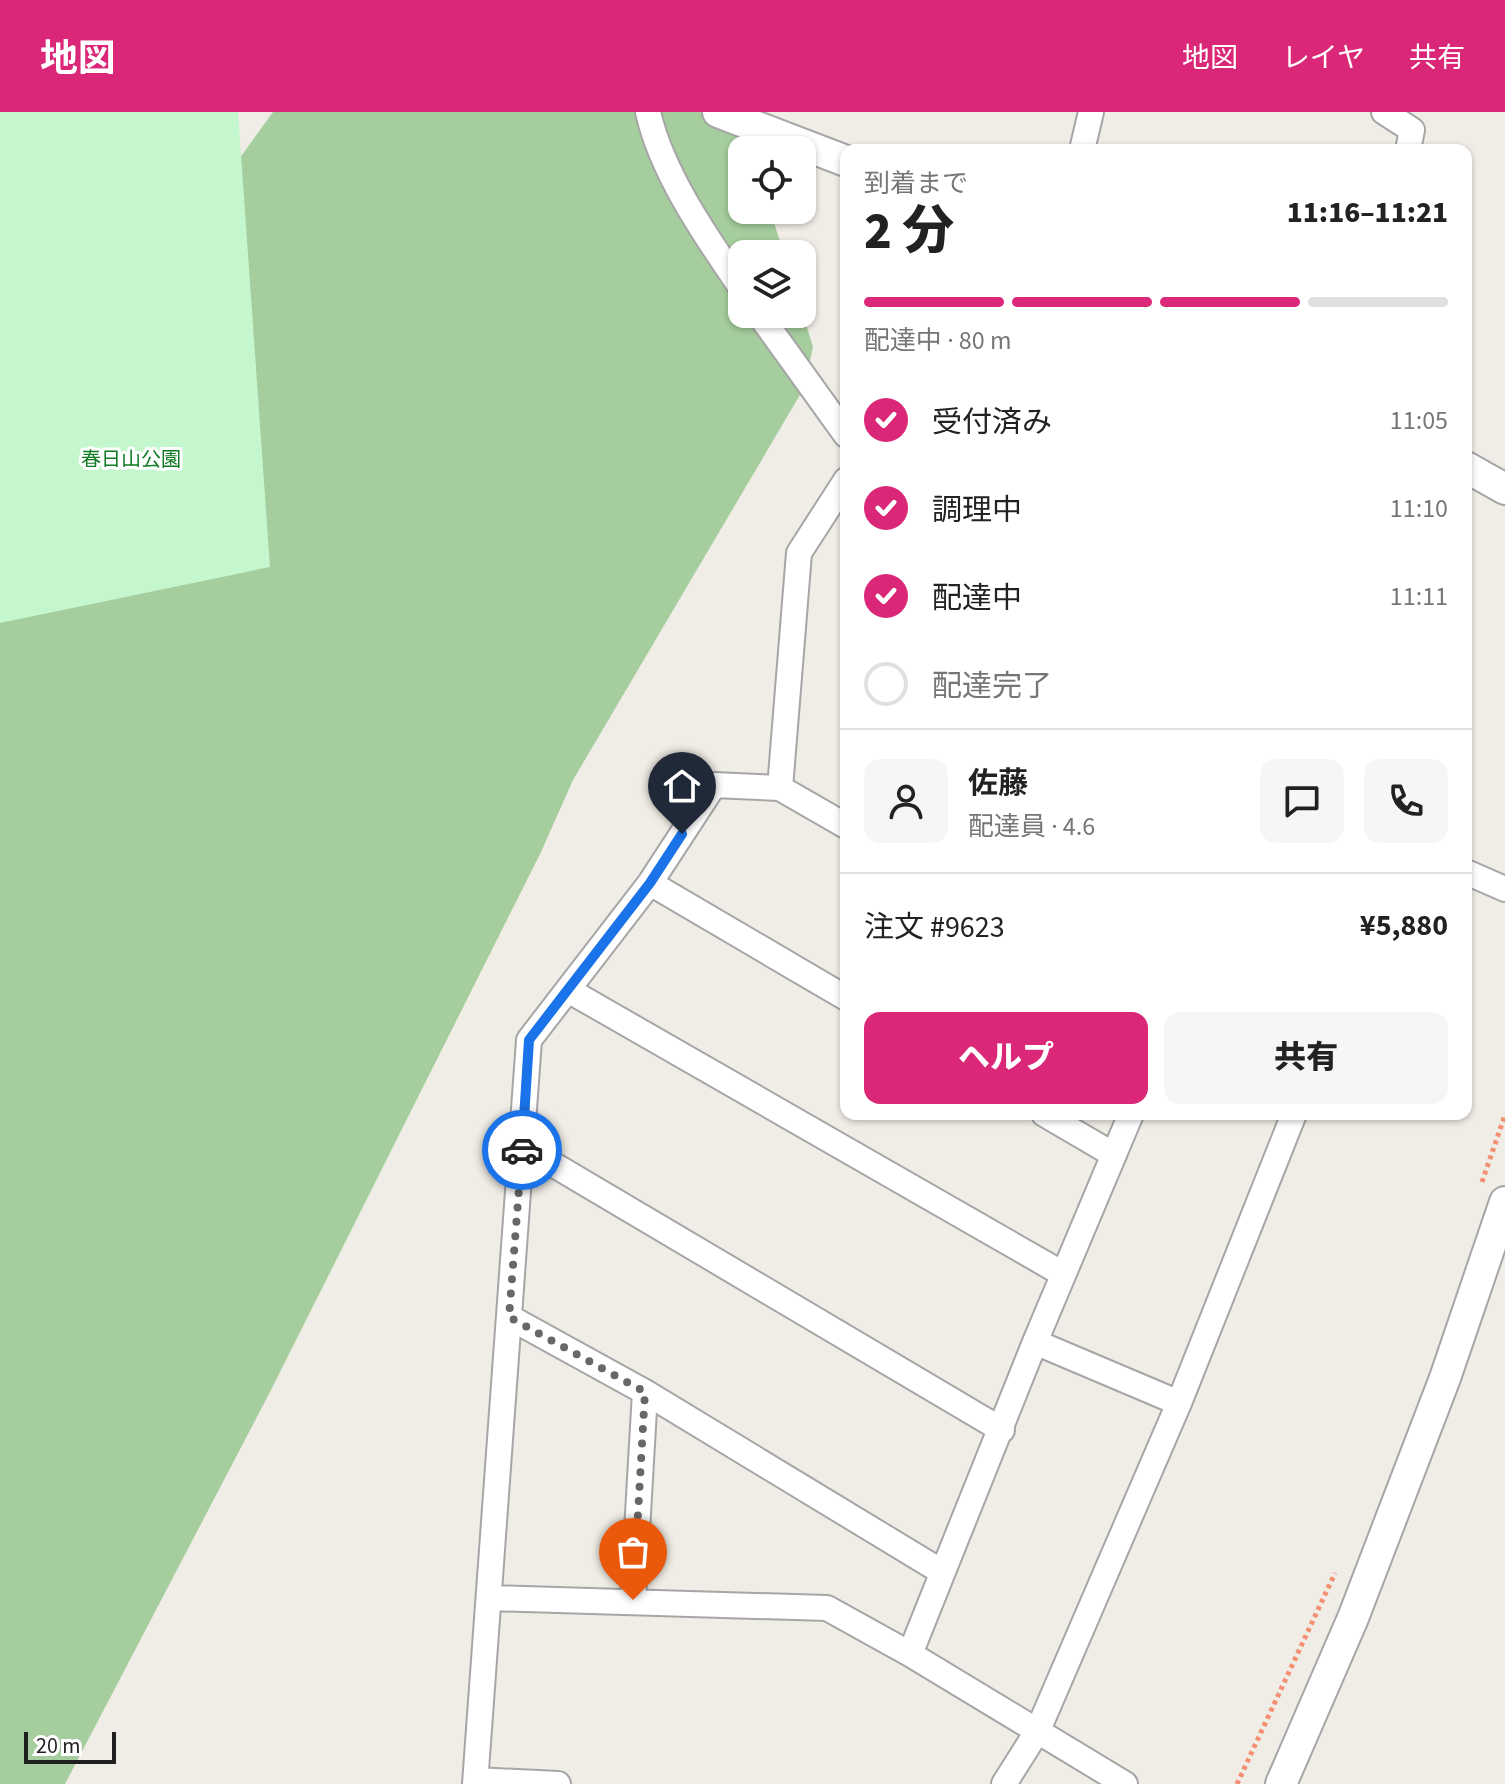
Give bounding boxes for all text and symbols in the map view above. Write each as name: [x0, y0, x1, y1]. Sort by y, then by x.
text: 地図: [40, 32, 116, 86]
text: 地図: [1182, 38, 1238, 78]
text: レイヤ: [1282, 38, 1365, 78]
text: 共有: [1409, 38, 1465, 78]
map controls: [728, 136, 816, 328]
button: locate: [728, 136, 816, 224]
text: 到着まで: [864, 165, 968, 202]
text: 11:16–11:21: [1287, 191, 1448, 234]
text: 2 分: [864, 195, 954, 269]
button: layers: [728, 240, 816, 328]
text: 配達中 · 80 m: [864, 322, 1011, 359]
icon: check: [864, 398, 908, 442]
text: 受付済み: [932, 401, 1052, 444]
text: 11:05: [1390, 402, 1448, 439]
park label: 春日山公園: [81, 446, 181, 474]
icon: check: [864, 486, 908, 530]
text: 調理中: [932, 489, 1022, 532]
text: 11:10: [1390, 490, 1448, 527]
icon: check: [864, 574, 908, 618]
text: 配達中: [932, 577, 1022, 620]
text: 11:11: [1390, 578, 1448, 615]
text: 配達完了: [932, 665, 1052, 708]
pin: [648, 752, 716, 834]
button: person: [864, 759, 948, 843]
button: chat: [1260, 759, 1344, 843]
button: phone: [1364, 759, 1448, 843]
text: 佐藤: [968, 762, 1028, 805]
icon: home: [660, 764, 704, 808]
text: 配達員 · 4.6: [968, 808, 1095, 845]
text: ¥5,880: [1360, 904, 1448, 947]
text: 注文 #9623: [864, 906, 1005, 949]
button: ヘルプ: [864, 1012, 1148, 1104]
button: 共有: [1164, 1012, 1448, 1104]
courier: [482, 1110, 562, 1190]
icon: car: [500, 1128, 544, 1172]
pin: [599, 1518, 667, 1600]
icon: bag: [611, 1530, 655, 1574]
scale bar: [24, 1728, 116, 1764]
text: 20 m: [36, 1730, 81, 1762]

